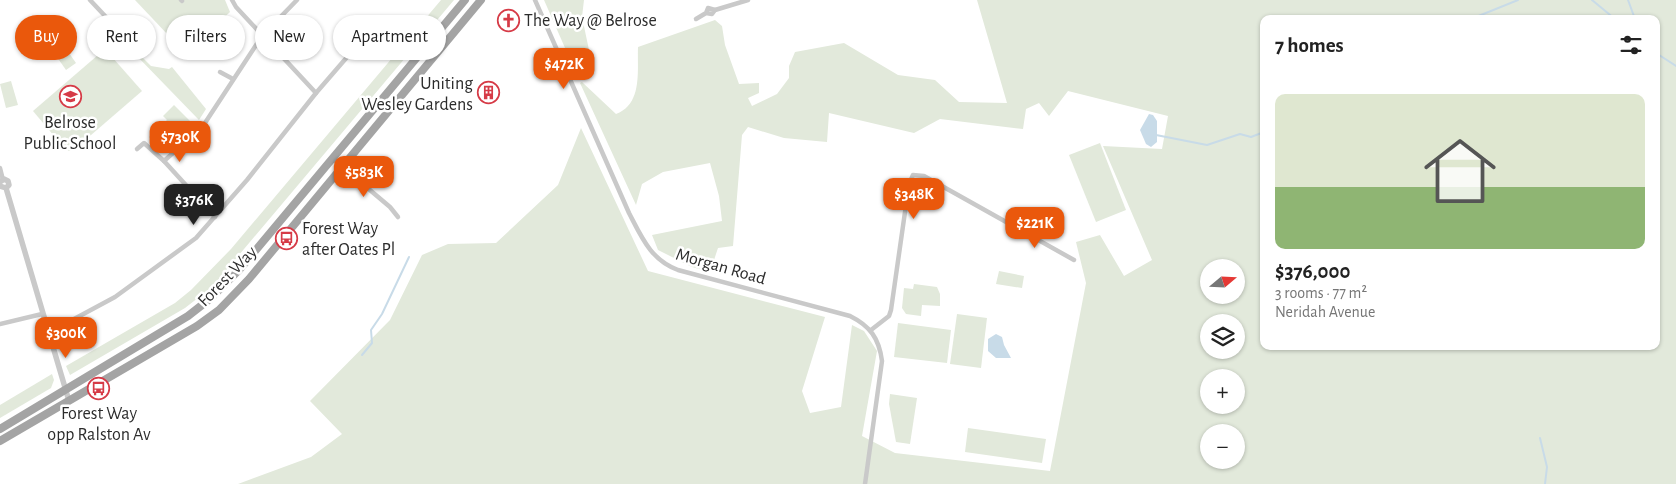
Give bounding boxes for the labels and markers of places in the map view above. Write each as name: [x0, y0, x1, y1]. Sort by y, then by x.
church icon: The Way @ Belrose: [496, 8, 520, 32]
place label: The Way @ Belrose: [524, 12, 657, 30]
pin: $472K: [529, 48, 599, 90]
place label: Uniting Wesley Gardens: [361, 75, 473, 114]
building icon: Uniting Wesley Gardens: [477, 81, 501, 105]
school or university icon: Belrose Public School: [58, 85, 82, 109]
place label: Belrose Public School: [24, 114, 116, 153]
pin: $730K: [145, 120, 215, 163]
pin: $583K: [329, 156, 399, 198]
pin: $348K: [879, 178, 949, 220]
pin: $376K: [159, 184, 229, 226]
pin: $221K: [1000, 206, 1070, 249]
place label: Forest Way after Oates Pl: [302, 220, 395, 259]
bus stop icon: Forest Way after Oates Pl: [274, 226, 298, 250]
pin: $300K: [31, 316, 101, 359]
bus stop icon: Forest Way opp Ralston Av: [87, 376, 111, 400]
place label: Forest Way opp Ralston Av: [47, 405, 151, 444]

